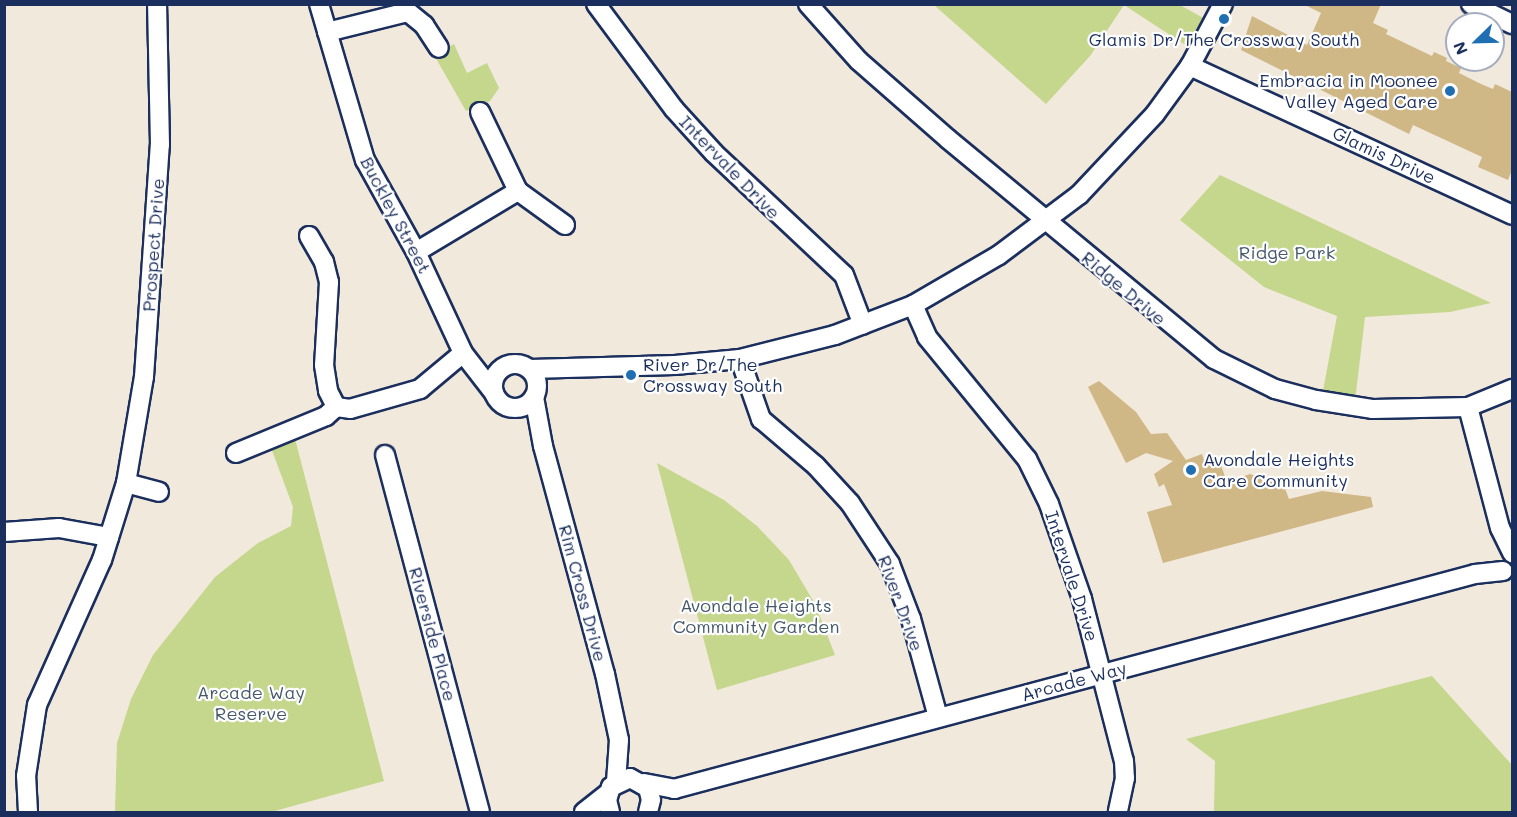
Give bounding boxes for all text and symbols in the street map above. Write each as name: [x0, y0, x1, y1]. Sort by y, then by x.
marker: Glamis Dr/The Crossway South: [1217, 12, 1231, 26]
north arrow: [1445, 12, 1505, 72]
place label: Glamis Dr/The Crossway South: [1089, 28, 1359, 50]
text: N: [1448, 39, 1472, 58]
place label: Embracia in Moonee Valley Aged Care: [1259, 70, 1438, 112]
marker: Embracia in Moonee Valley Aged Care: [1443, 84, 1457, 98]
street label: Intervale Drive: [675, 111, 785, 223]
street label: Glamis Drive: [1329, 122, 1439, 188]
street label: Buckley Street: [356, 153, 436, 277]
street label: Prospect Drive: [138, 178, 168, 312]
park label: Ridge Park: [1239, 241, 1335, 263]
street label: Ridge Drive: [1077, 247, 1171, 329]
place label: River Dr/The Crossway South: [643, 354, 782, 397]
marker: River Dr/The Crossway South: [624, 368, 638, 382]
place label: Avondale Heights Care Community: [1203, 449, 1355, 492]
marker: Avondale Heights Care Community: [1184, 463, 1198, 477]
street label: Intervale Drive: [1041, 508, 1103, 644]
street label: Rim Cross Drive: [554, 522, 612, 664]
street label: River Drive: [874, 552, 928, 654]
street label: Riverside Place: [405, 565, 461, 703]
park label: Avondale Heights Community Garden: [673, 595, 839, 638]
street label: Arcade Way: [1019, 657, 1129, 705]
park label: Arcade Way Reserve: [197, 682, 305, 724]

